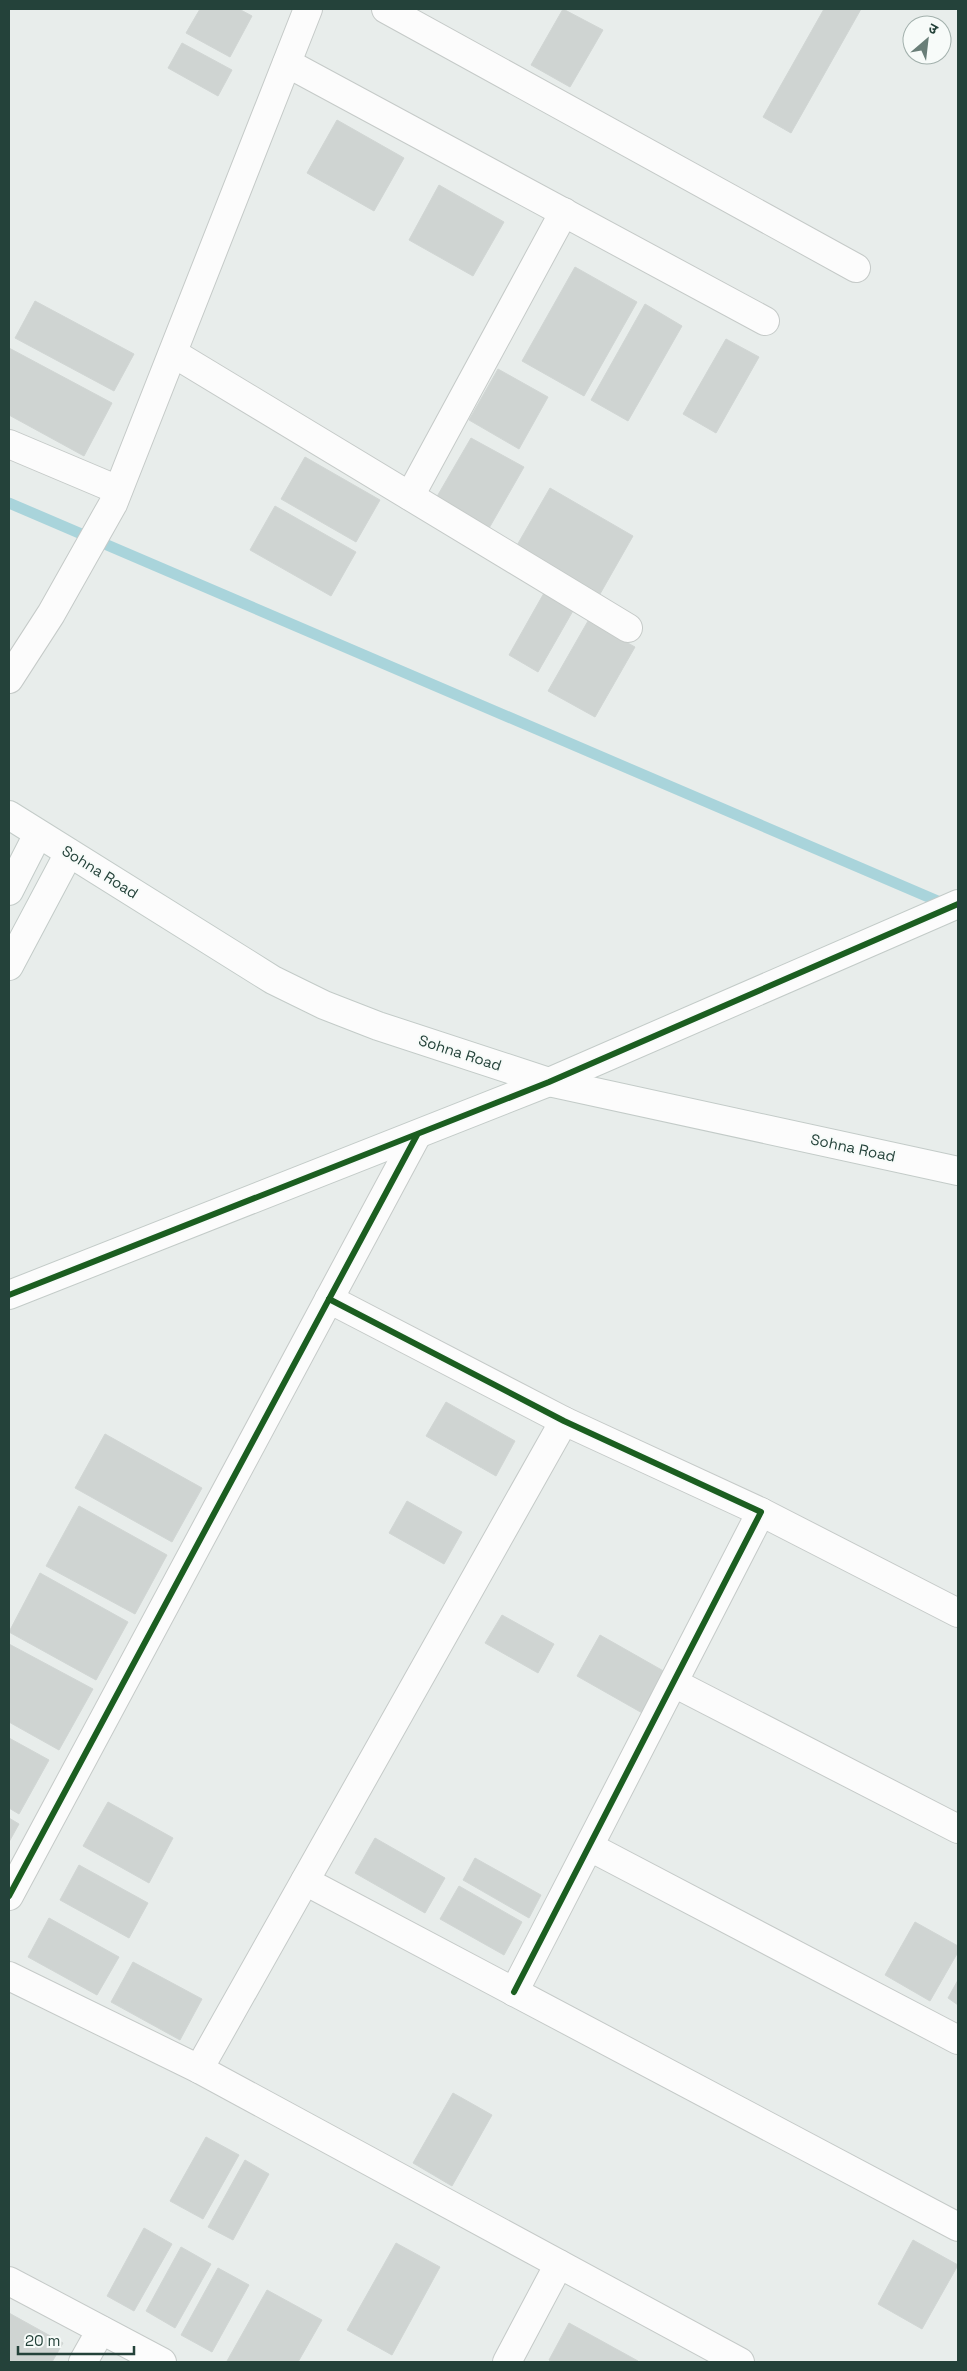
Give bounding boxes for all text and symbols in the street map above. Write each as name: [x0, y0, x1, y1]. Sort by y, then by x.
north arrow: [902, 15, 952, 65]
text: उ: [925, 19, 942, 39]
street label: Sohna Road: [59, 841, 142, 902]
street label: Sohna Road: [416, 1030, 504, 1075]
street label: Sohna Road: [809, 1129, 897, 1166]
scale bar: [18, 2324, 134, 2356]
text: 20 m: [25, 2331, 60, 2350]

